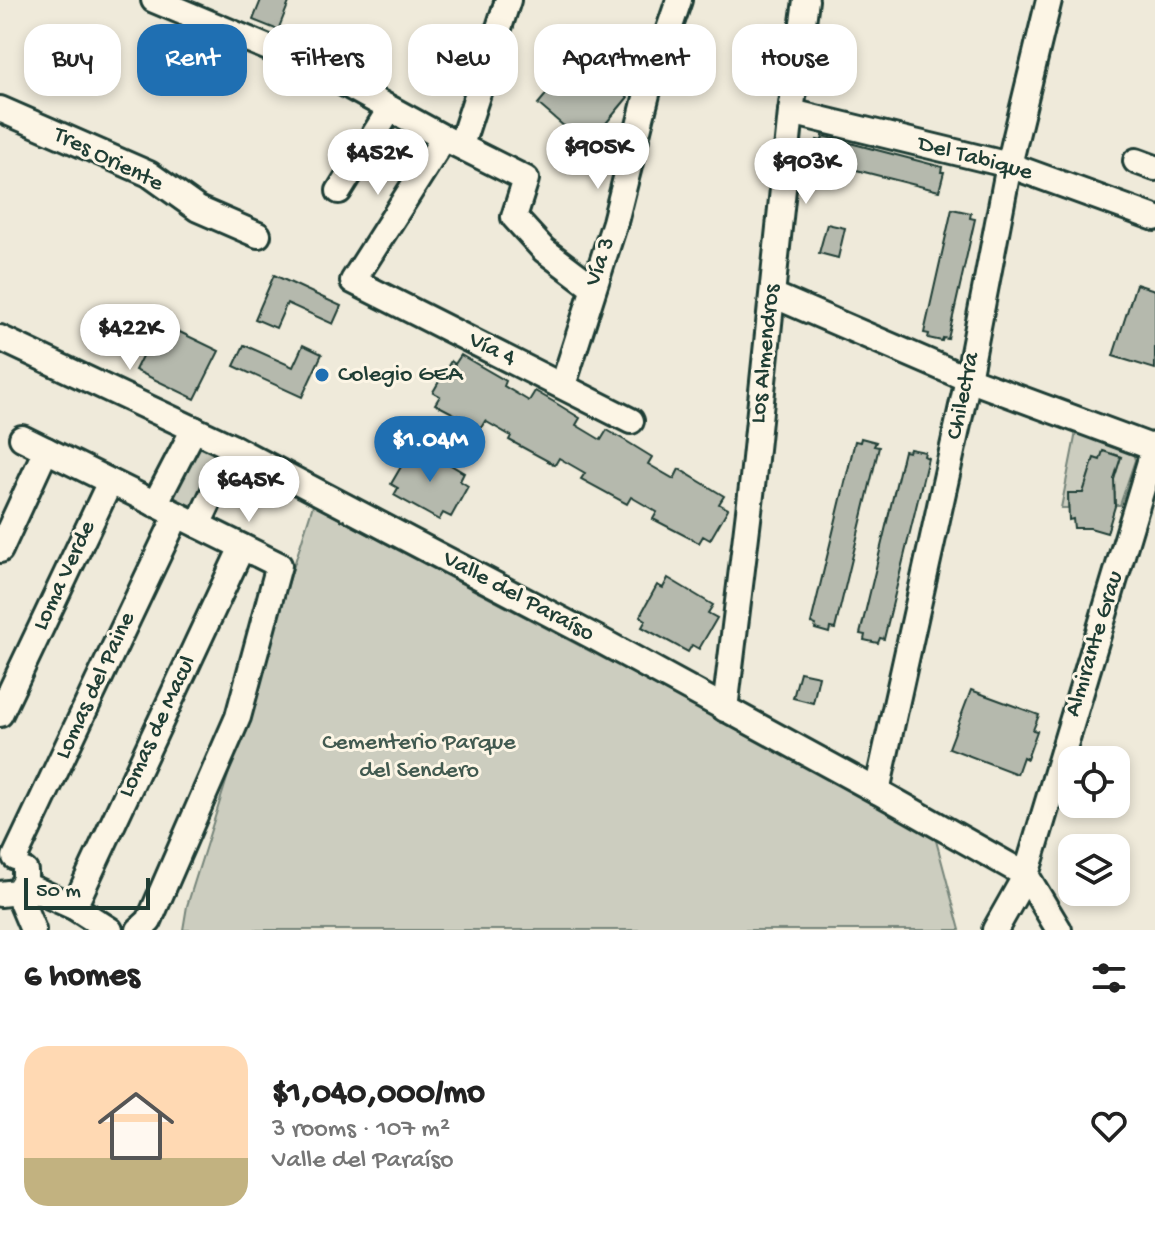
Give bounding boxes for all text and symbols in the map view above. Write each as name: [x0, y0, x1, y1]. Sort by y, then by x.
chip: Buy: [24, 24, 121, 96]
chip: Rent: [137, 24, 247, 96]
chip: Filters: [263, 24, 392, 96]
chip: New: [408, 24, 518, 96]
chip: Apartment: [534, 24, 716, 96]
chip: House: [732, 24, 857, 96]
street label: Tres Oriente: [46, 120, 168, 199]
pin: $905K: [542, 123, 654, 191]
pin: $452K: [322, 129, 434, 197]
street label: Del Tabique: [913, 129, 1036, 188]
text: $905K: [564, 133, 632, 164]
pin: $903K: [750, 138, 862, 206]
text: $452K: [346, 139, 410, 170]
text: $903K: [772, 148, 840, 179]
street label: Vía 3: [579, 234, 623, 291]
street label: Los Almendros: [744, 282, 788, 425]
pin: $422K: [74, 304, 186, 372]
text: $422K: [98, 314, 162, 345]
street label: Vía 4: [463, 326, 521, 374]
street label: Chilectra: [941, 349, 988, 442]
place label: Colegio GEA: [338, 361, 464, 390]
marker: Colegio GEA: [313, 366, 331, 384]
pin: $1.04M: [365, 416, 495, 484]
text: $1.04M: [392, 426, 468, 457]
pin: $645K: [193, 456, 305, 524]
text: $645K: [216, 466, 282, 497]
street label: Loma Verde: [27, 516, 103, 636]
street label: Valle del Paraíso: [436, 544, 599, 649]
street label: Almirante Grau: [1059, 568, 1131, 720]
street label: Lomas del Paine: [49, 607, 143, 764]
street label: Lomas de Macul: [113, 652, 203, 802]
park label: Cementerio Parque del Sendero: [322, 729, 516, 786]
map controls: [1058, 746, 1130, 906]
button: locate: [1058, 746, 1130, 818]
button: layers: [1058, 834, 1130, 906]
scale bar: [24, 874, 150, 910]
text: 50 m: [36, 879, 81, 905]
icon: filters: [1087, 956, 1131, 1000]
text: 6 homes: [24, 958, 139, 998]
text: $1,040,000/mo: [272, 1075, 485, 1115]
icon: home: [88, 1078, 184, 1174]
icon: heart: [1087, 1104, 1131, 1148]
text: 3 rooms · 107 m²: [272, 1115, 450, 1146]
text: Valle del Paraíso: [272, 1146, 454, 1177]

